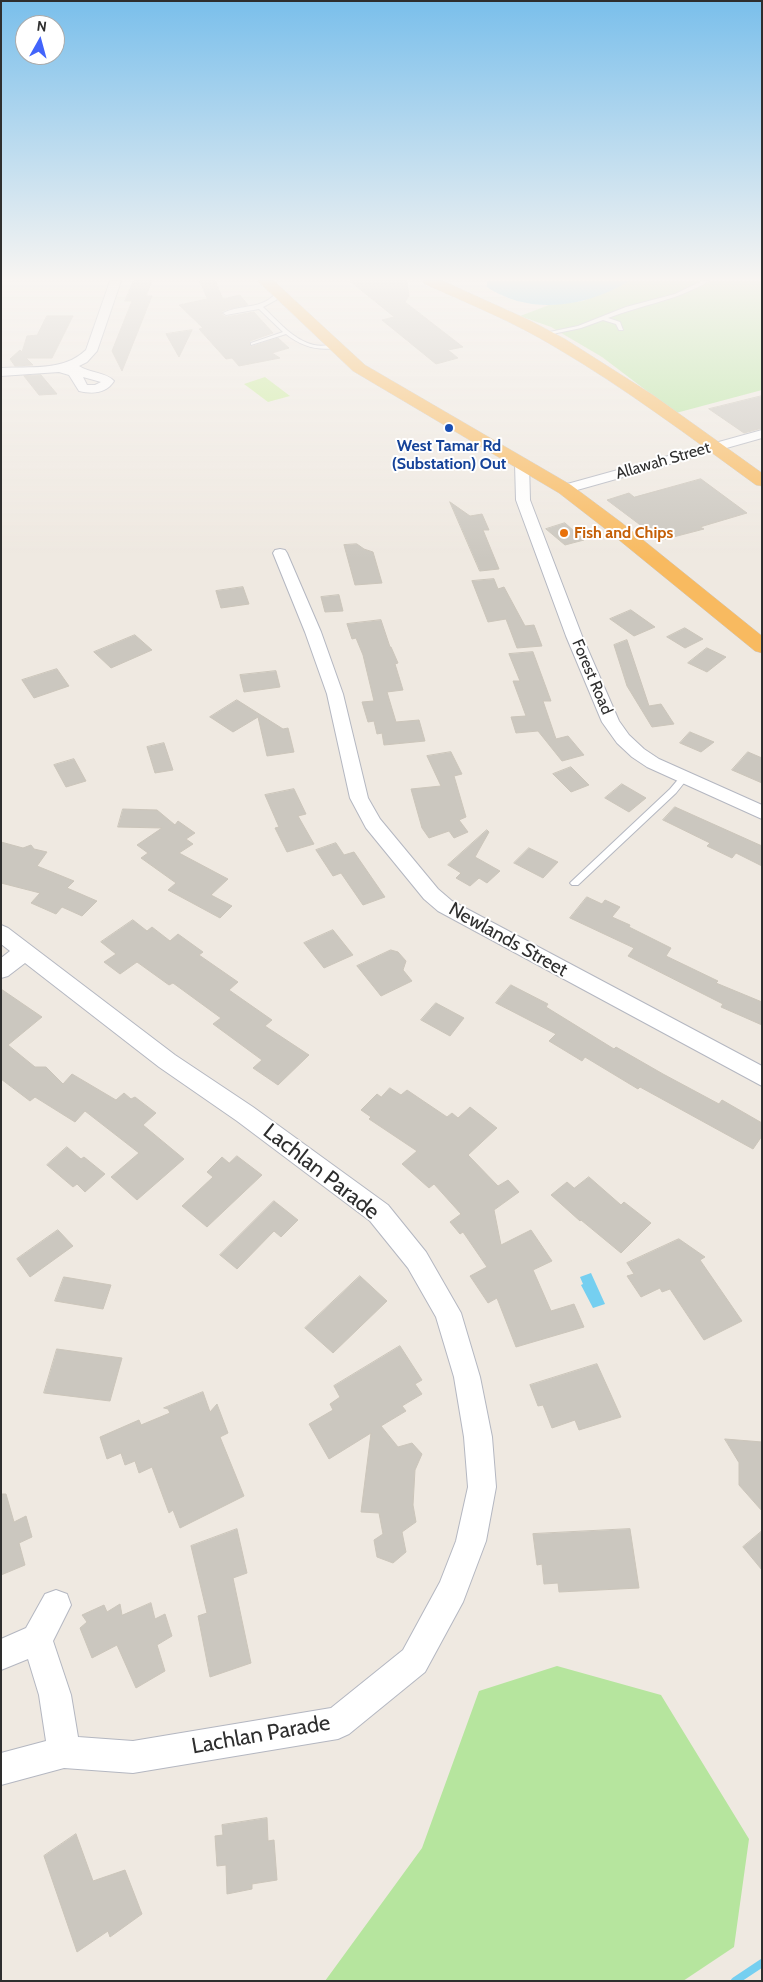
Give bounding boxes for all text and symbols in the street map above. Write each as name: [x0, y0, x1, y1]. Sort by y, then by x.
north arrow: [15, 15, 65, 65]
text: N: [36, 17, 48, 36]
marker: West Tamar Rd (Substation) Out: [443, 422, 455, 434]
place label: West Tamar Rd (Substation) Out: [392, 436, 506, 474]
street label: Allawah Street: [614, 438, 712, 484]
place label: Fish and Chips: [574, 523, 673, 543]
marker: Fish and Chips: [558, 527, 570, 539]
street label: Forest Road: [568, 637, 616, 717]
street label: Newlands Street: [445, 898, 571, 982]
street label: Lachlan Parade: [258, 1118, 384, 1226]
street label: Lachlan Parade: [190, 1710, 332, 1760]

